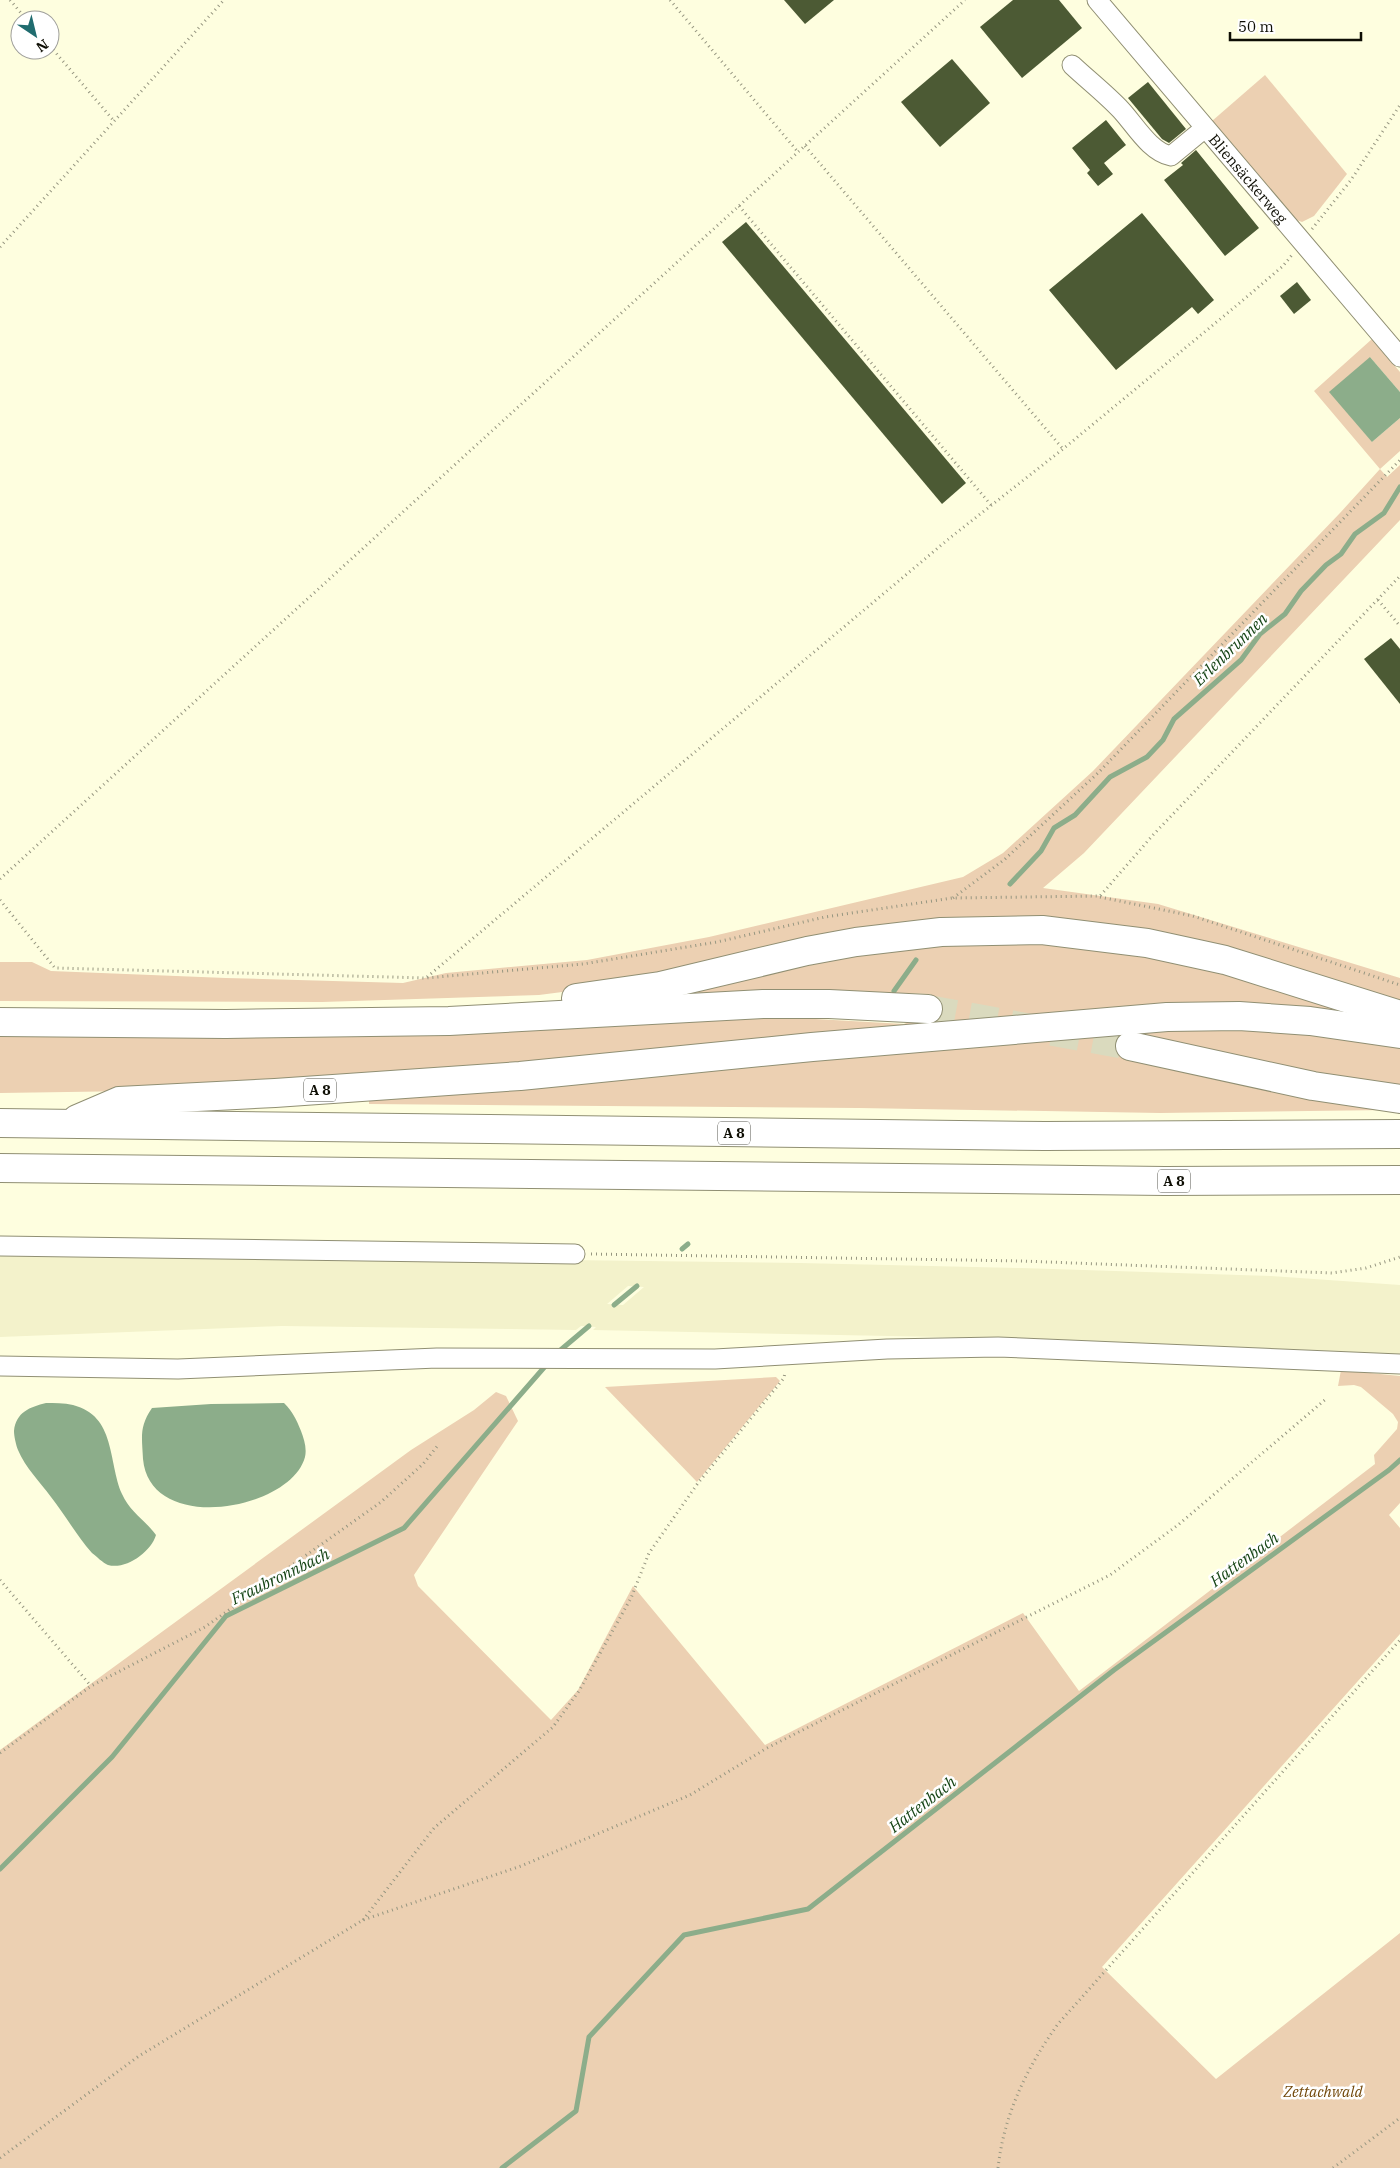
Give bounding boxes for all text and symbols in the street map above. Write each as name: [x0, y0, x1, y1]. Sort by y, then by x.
north arrow: [10, 10, 60, 60]
scale bar: [1230, 10, 1361, 42]
text: 50 m: [1238, 17, 1274, 36]
text: N: [33, 35, 52, 56]
street label: Bliensäckerweg: [1205, 130, 1292, 227]
water label: Erlenbrunnen: [1188, 609, 1271, 690]
road number: A 8: [304, 1078, 336, 1102]
road number: A 8: [718, 1122, 750, 1144]
road number: A 8: [1158, 1170, 1190, 1192]
water label: Hattenbach: [1205, 1527, 1282, 1591]
water label: Fraubronnbach: [227, 1543, 333, 1609]
water label: Hattenbach: [884, 1771, 960, 1837]
park label: Zettachwald: [1282, 2082, 1363, 2101]

